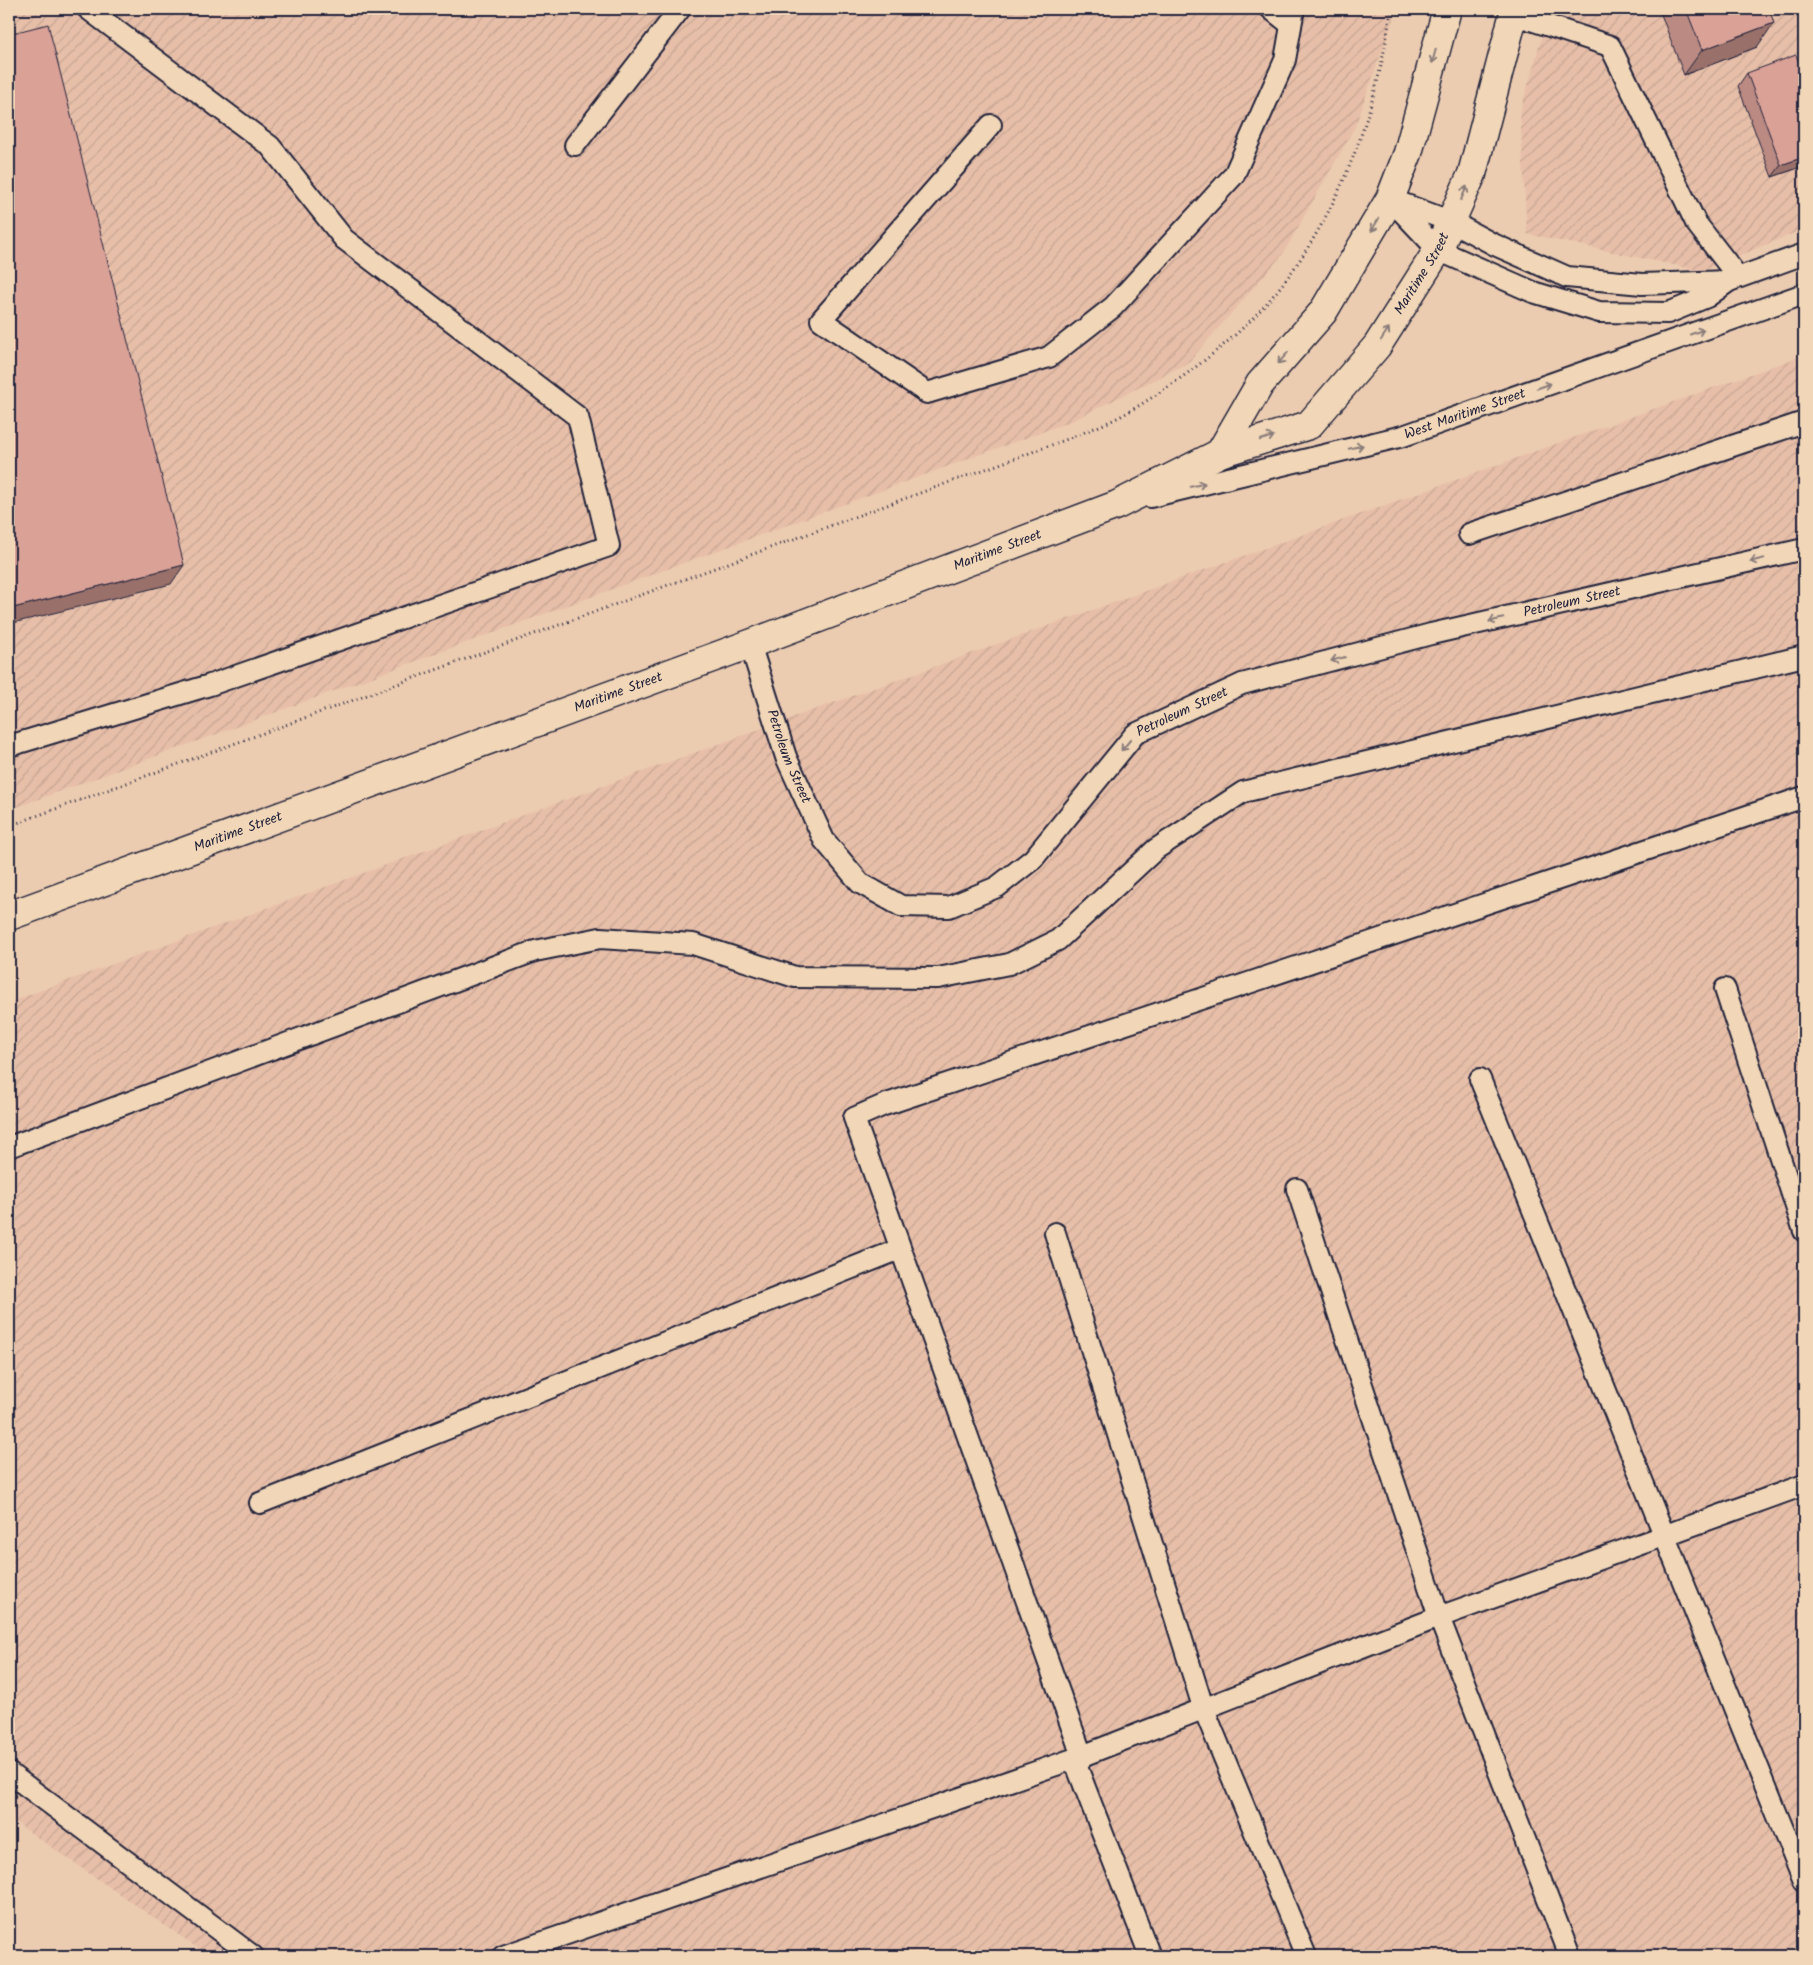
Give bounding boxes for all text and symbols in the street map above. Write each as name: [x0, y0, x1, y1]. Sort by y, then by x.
one-way arrow: [1429, 47, 1438, 63]
one-way arrow: [1460, 186, 1469, 201]
one-way arrow: [1369, 217, 1379, 231]
street label: Maritime Street: [1389, 228, 1456, 319]
one-way arrow: [1379, 327, 1390, 341]
one-way arrow: [1689, 327, 1704, 336]
one-way arrow: [1277, 352, 1289, 365]
one-way arrow: [1536, 381, 1551, 390]
street label: West Maritime Street: [1401, 382, 1529, 446]
one-way arrow: [1258, 433, 1274, 442]
one-way arrow: [1348, 442, 1364, 451]
one-way arrow: [1190, 480, 1206, 489]
street label: Maritime Street: [950, 523, 1045, 577]
one-way arrow: [1749, 556, 1765, 565]
street label: Petroleum Street: [1521, 580, 1623, 624]
one-way arrow: [1488, 616, 1504, 625]
one-way arrow: [1331, 654, 1347, 664]
street label: Maritime Street: [571, 666, 666, 719]
street label: Petroleum Street: [1133, 681, 1232, 743]
street label: Petroleum Street: [761, 707, 817, 808]
one-way arrow: [1120, 739, 1131, 752]
street label: Maritime Street: [191, 805, 286, 858]

